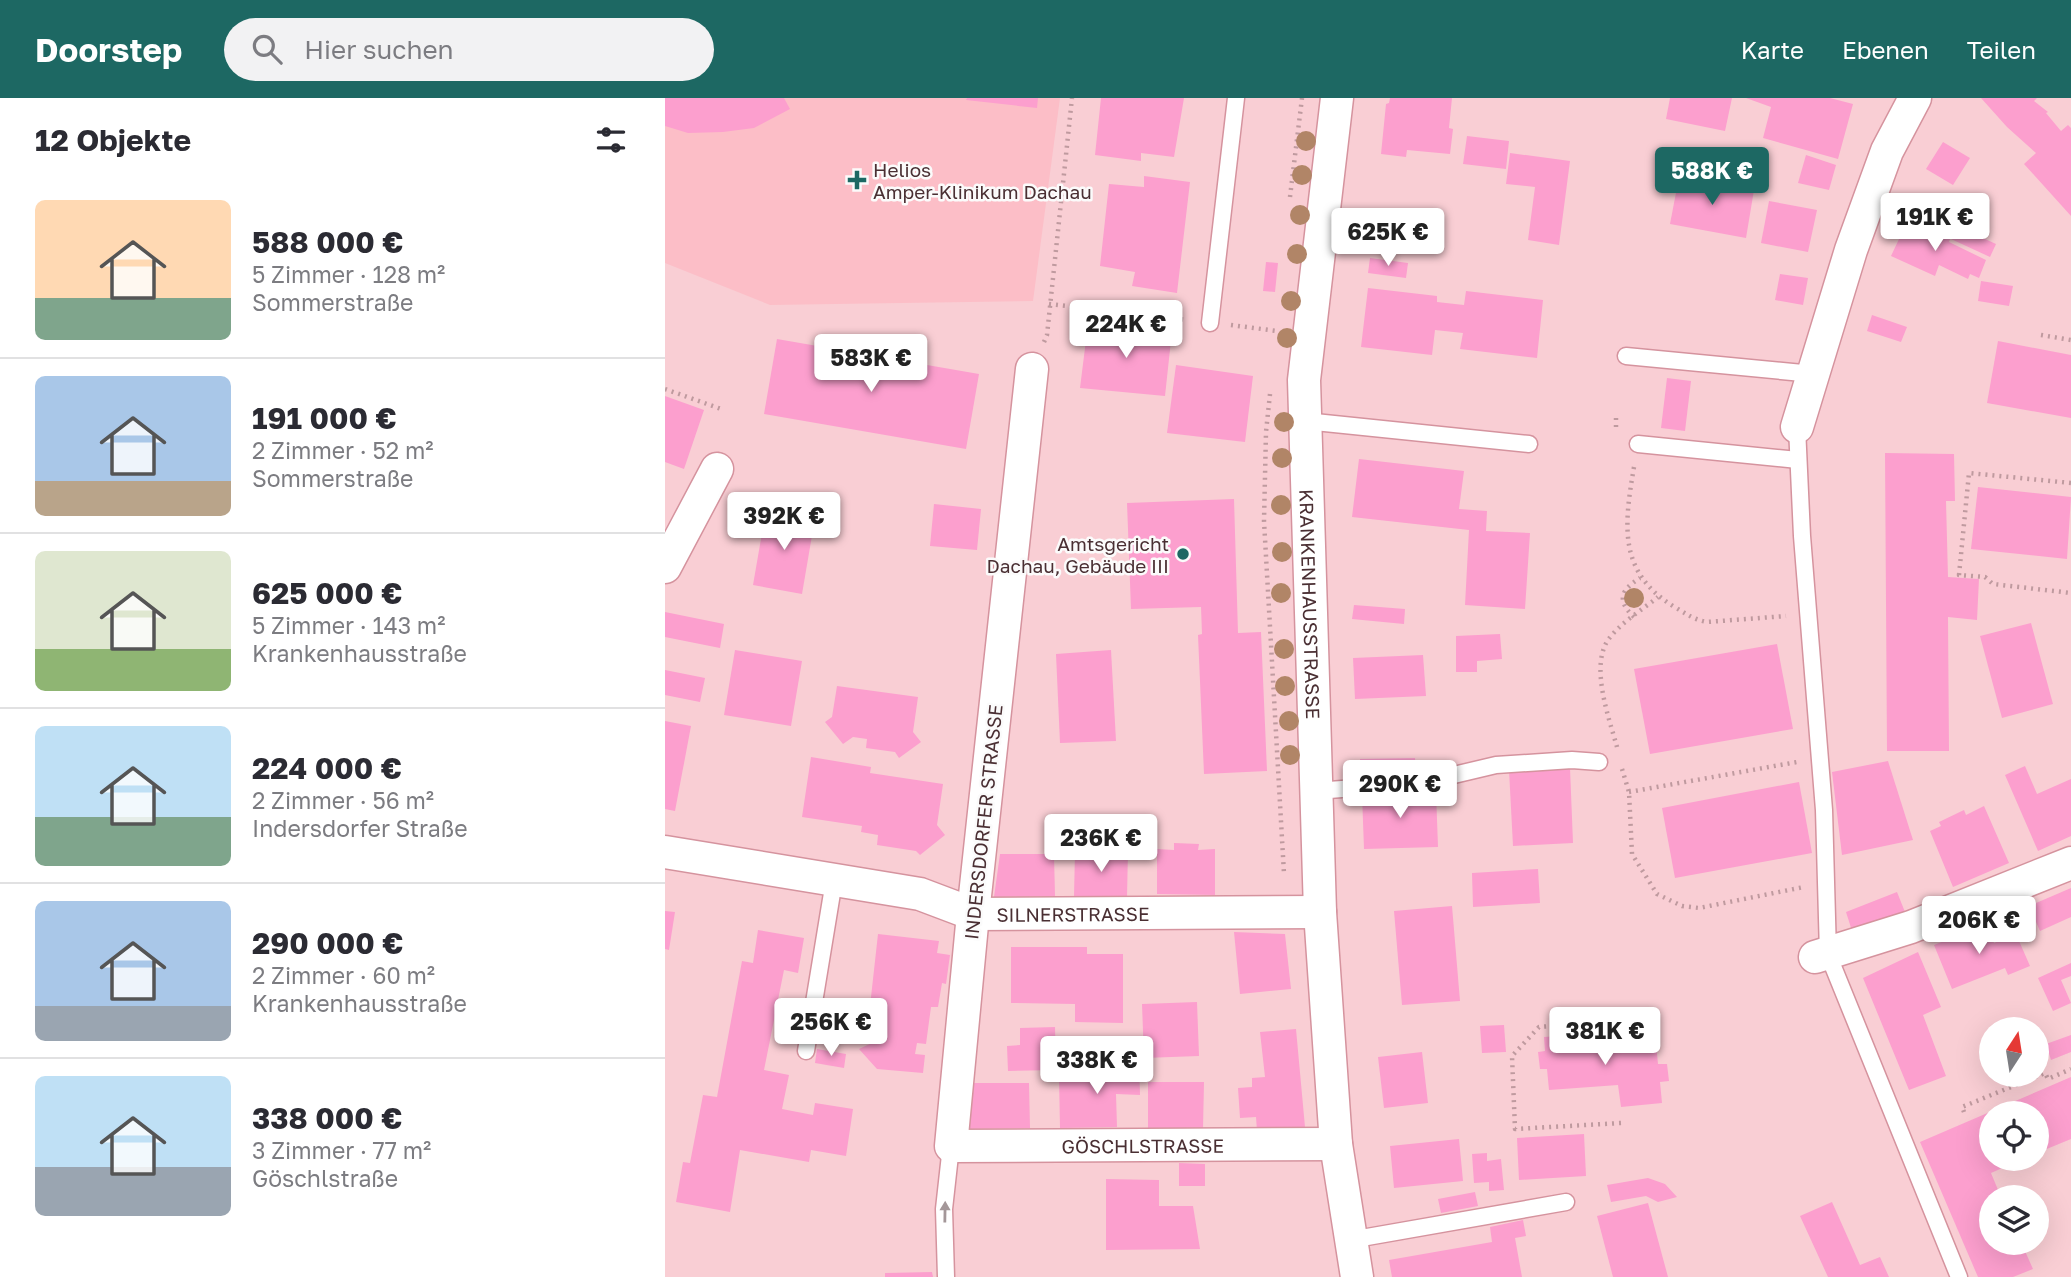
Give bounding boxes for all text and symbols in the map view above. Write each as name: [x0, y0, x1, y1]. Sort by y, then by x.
search box: [224, 18, 714, 81]
text: Doorstep: [35, 30, 182, 69]
icon: search: [248, 30, 286, 68]
text: Hier suchen: [304, 34, 454, 65]
text: Karte: [1741, 35, 1804, 64]
text: Ebenen: [1842, 35, 1929, 64]
text: Teilen: [1967, 35, 2036, 64]
icon: filters: [592, 121, 630, 159]
text: 12 Objekte: [35, 122, 191, 158]
pin: 588K €: [1655, 148, 1769, 207]
text: 588K €: [1671, 156, 1753, 184]
place label: Helios Amper-Klinikum Dachau: [873, 158, 1092, 203]
marker: Helios Amper-Klinikum Dachau: [847, 170, 867, 190]
pin: 191K €: [1878, 194, 1992, 253]
text: 191K €: [1897, 202, 1973, 230]
pin: 625K €: [1331, 208, 1445, 268]
text: 625K €: [1347, 217, 1429, 245]
text: 588 000 €: [252, 224, 403, 260]
icon: home: [91, 228, 175, 312]
text: 5 Zimmer · 128 m²: [252, 260, 445, 288]
text: Sommerstraße: [252, 288, 413, 316]
pin: 224K €: [1069, 300, 1183, 360]
text: 224K €: [1085, 309, 1167, 337]
pin: 583K €: [814, 334, 928, 394]
text: 583K €: [830, 343, 912, 371]
text: 191 000 €: [252, 400, 397, 436]
icon: home: [91, 404, 175, 488]
text: 2 Zimmer · 52 m²: [252, 436, 434, 464]
text: Sommerstraße: [252, 464, 413, 492]
street label: KRANKENHAUSSTRASSE: [1296, 489, 1326, 719]
pin: 392K €: [727, 492, 841, 552]
text: 392K €: [743, 501, 825, 529]
place label: Amtsgericht Dachau, Gebäude III: [987, 532, 1169, 577]
marker: Amtsgericht Dachau, Gebäude III: [1175, 546, 1191, 562]
text: 625 000 €: [252, 575, 402, 611]
icon: home: [91, 579, 175, 663]
text: 5 Zimmer · 143 m²: [252, 611, 446, 639]
text: Krankenhausstraße: [252, 639, 467, 667]
street label: INDERSDORFER STRASSE: [959, 703, 1007, 941]
text: 224 000 €: [252, 750, 402, 786]
icon: home: [91, 754, 175, 838]
pin: 290K €: [1343, 760, 1457, 820]
text: 290K €: [1359, 769, 1441, 797]
text: 2 Zimmer · 56 m²: [252, 786, 434, 814]
text: Indersdorfer Straße: [252, 814, 468, 842]
pin: 236K €: [1044, 814, 1158, 874]
text: 236K €: [1060, 823, 1142, 851]
pin: 206K €: [1922, 896, 2036, 956]
street label: SILNERSTRASSE: [996, 901, 1150, 925]
text: 206K €: [1938, 905, 2020, 933]
text: 290 000 €: [252, 925, 404, 961]
icon: home: [91, 929, 175, 1013]
text: 2 Zimmer · 60 m²: [252, 961, 435, 989]
text: Krankenhausstraße: [252, 989, 467, 1017]
pin: 256K €: [774, 998, 888, 1058]
text: 256K €: [790, 1007, 872, 1035]
pin: 381K €: [1548, 1007, 1662, 1067]
text: 381K €: [1565, 1016, 1645, 1044]
north arrow: [1979, 1017, 2049, 1087]
map controls: [1979, 1017, 2049, 1255]
pin: 338K €: [1040, 1037, 1154, 1096]
text: 338K €: [1056, 1045, 1138, 1073]
text: 338 000 €: [252, 1100, 402, 1136]
button: locate: [1979, 1101, 2049, 1171]
icon: home: [91, 1104, 175, 1188]
street label: GÖSCHLSTRASSE: [1061, 1133, 1224, 1157]
text: 3 Zimmer · 77 m²: [252, 1136, 431, 1164]
text: Göschlstraße: [252, 1164, 398, 1192]
button: layers: [1979, 1185, 2049, 1255]
one-way arrow: [939, 1200, 951, 1222]

